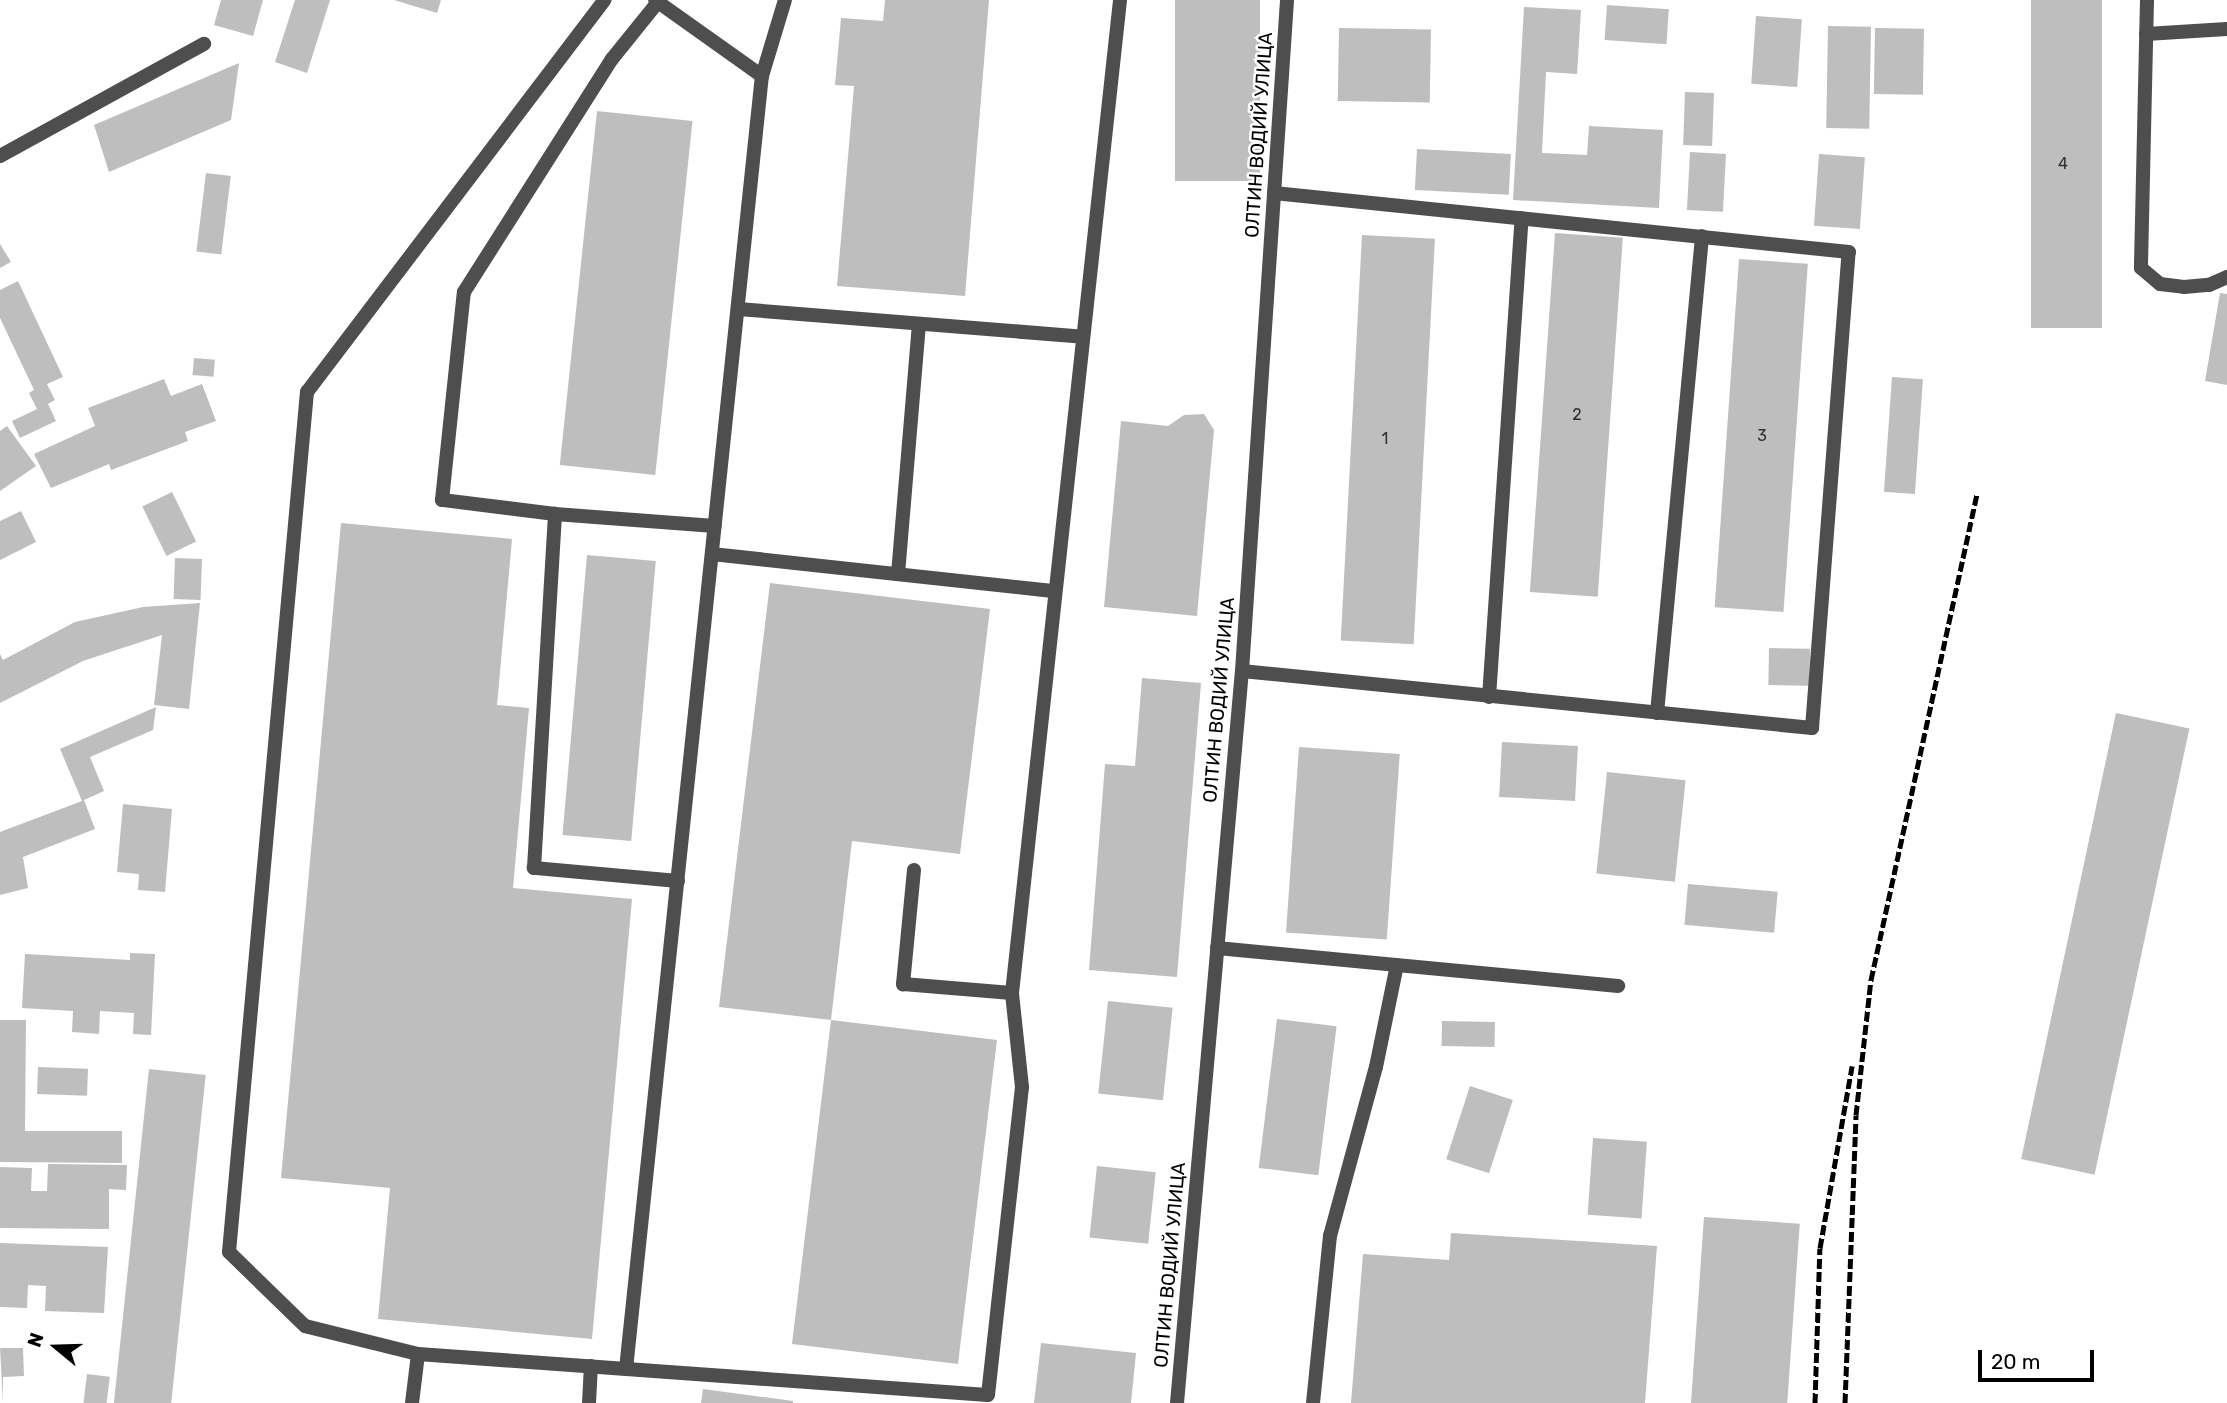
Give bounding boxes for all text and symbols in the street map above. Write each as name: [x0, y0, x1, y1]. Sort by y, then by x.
street label: ОЛТИН ВОДИЙ УЛИЦА: [1240, 31, 1278, 239]
house number: 4: [2058, 154, 2068, 174]
house number: 2: [1572, 405, 1582, 425]
house number: 3: [1757, 426, 1767, 446]
house number: 1: [1382, 429, 1388, 449]
street label: ОЛТИН ВОДИЙ УЛИЦА: [1199, 596, 1239, 804]
street label: ОЛТИН ВОДИЙ УЛИЦА: [1150, 1161, 1190, 1369]
north arrow: [21, 1312, 91, 1382]
text: N: [23, 1330, 49, 1350]
scale bar: [1982, 1336, 2098, 1380]
text: 20 m: [1991, 1349, 2040, 1374]

